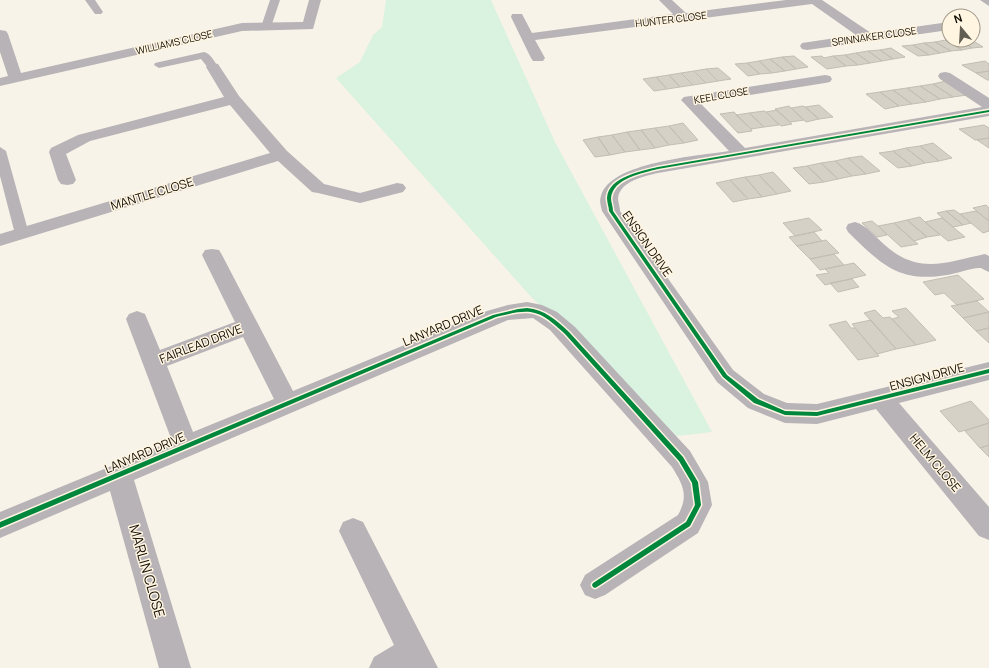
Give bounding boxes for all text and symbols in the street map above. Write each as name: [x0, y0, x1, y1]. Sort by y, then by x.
street label: HUNTER CLOSE: [634, 8, 708, 30]
north arrow: [941, 8, 981, 48]
text: N: [952, 10, 964, 26]
street label: SPINNAKER CLOSE: [831, 23, 918, 49]
street label: WILLIAMS CLOSE: [134, 26, 214, 58]
street label: KEEL CLOSE: [693, 83, 750, 107]
street label: MANTLE CLOSE: [108, 173, 196, 214]
street label: ENSIGN DRIVE: [618, 207, 676, 280]
street label: LANYARD DRIVE: [400, 301, 486, 350]
street label: FAIRLEAD DRIVE: [157, 320, 245, 367]
street label: ENSIGN DRIVE: [888, 358, 966, 395]
street label: LANYARD DRIVE: [102, 428, 188, 477]
street label: HELM CLOSE: [906, 430, 965, 495]
street label: MARLIN CLOSE: [125, 522, 170, 620]

